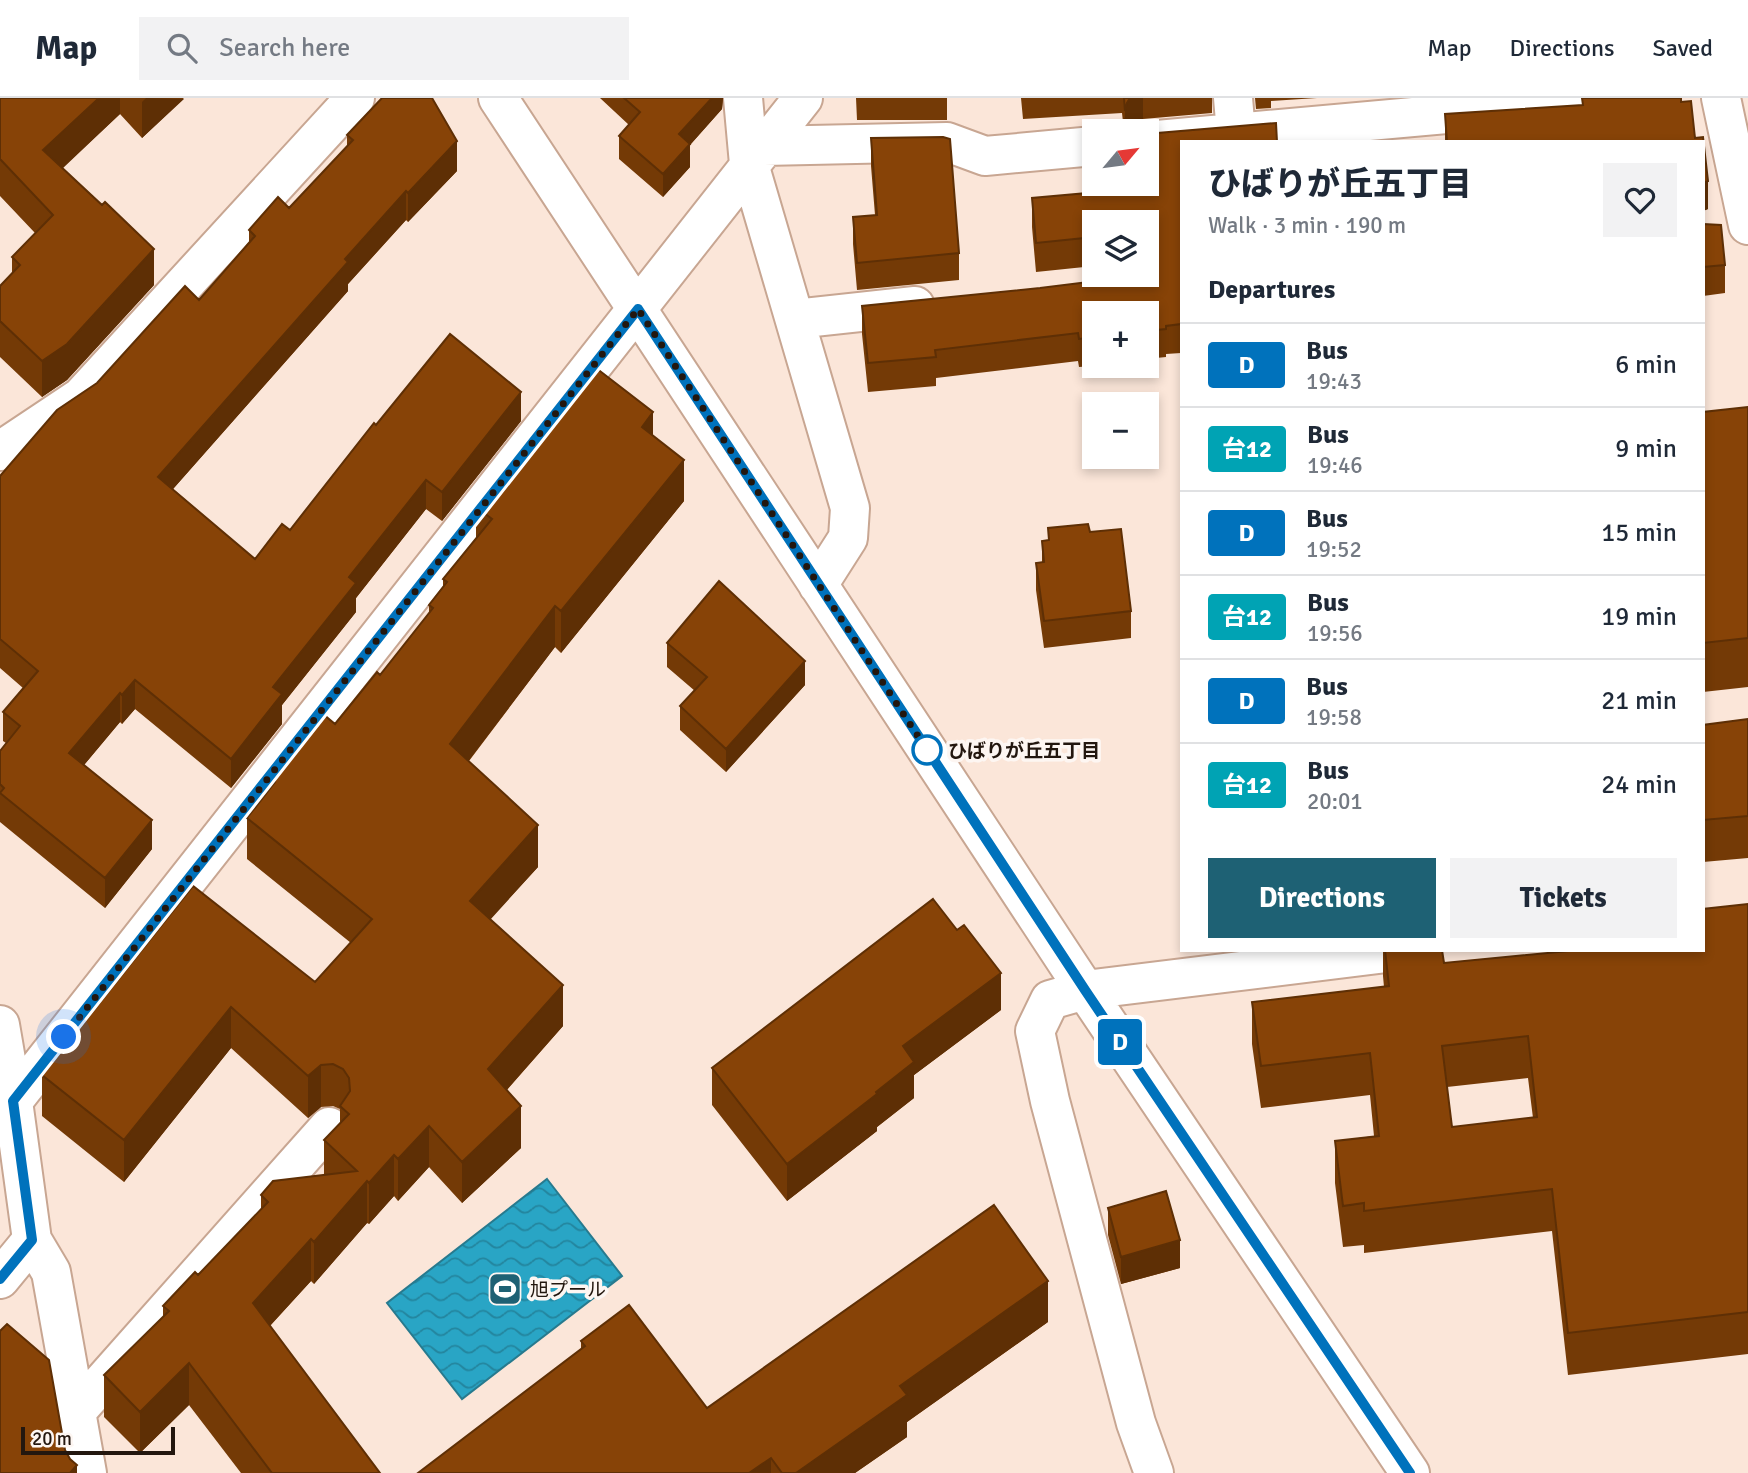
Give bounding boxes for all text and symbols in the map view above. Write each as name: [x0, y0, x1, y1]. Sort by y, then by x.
search box: [139, 17, 629, 80]
text: Map: [35, 28, 97, 69]
icon: search: [163, 29, 201, 67]
text: Search here: [219, 32, 350, 64]
text: Map: [1427, 33, 1472, 63]
text: Directions: [1510, 33, 1615, 63]
text: Saved: [1653, 33, 1713, 63]
north arrow: [1082, 119, 1158, 196]
map controls: [1082, 119, 1159, 469]
button: heart: [1603, 163, 1677, 237]
text: ひばりが丘五丁目: [1208, 164, 1472, 205]
button: layers: [1082, 210, 1159, 287]
text: Walk · 3 min · 190 m: [1208, 211, 1406, 240]
text: Departures: [1208, 274, 1335, 306]
button: +: [1082, 301, 1159, 378]
text: Bus: [1306, 335, 1348, 367]
text: 6 min: [1615, 349, 1677, 381]
text: D: [1238, 350, 1255, 380]
text: 19:43: [1306, 367, 1362, 396]
button: −: [1082, 392, 1159, 469]
text: Bus: [1307, 419, 1349, 451]
text: 9 min: [1615, 433, 1677, 465]
text: 台12: [1222, 434, 1272, 464]
text: 19:46: [1307, 451, 1363, 480]
text: Bus: [1306, 503, 1348, 535]
text: 15 min: [1601, 517, 1677, 549]
text: D: [1238, 518, 1255, 548]
text: 19:52: [1306, 535, 1362, 564]
text: Bus: [1307, 587, 1349, 619]
text: 19 min: [1601, 601, 1677, 633]
text: 台12: [1222, 602, 1272, 632]
text: 19:56: [1307, 619, 1363, 648]
text: Bus: [1306, 671, 1348, 703]
text: 21 min: [1601, 685, 1677, 717]
text: D: [1238, 686, 1255, 716]
text: 19:58: [1306, 703, 1362, 732]
marker: ひばりが丘五丁目: [912, 735, 942, 765]
place label: ひばりが丘五丁目: [948, 739, 1100, 763]
text: Bus: [1307, 755, 1349, 787]
text: 24 min: [1601, 769, 1677, 801]
text: 台12: [1222, 770, 1272, 800]
text: 20:01: [1307, 787, 1363, 816]
button: Directions: [1208, 858, 1436, 938]
button: Tickets: [1450, 858, 1677, 938]
your location: [46, 1019, 81, 1054]
line badge: D: [1097, 1019, 1143, 1065]
text: D: [1112, 1027, 1128, 1057]
sports icon: 旭プール: [486, 1270, 524, 1308]
place label: 旭プール: [530, 1278, 606, 1302]
scale bar: [21, 1424, 175, 1456]
text: 20 m: [32, 1427, 72, 1451]

